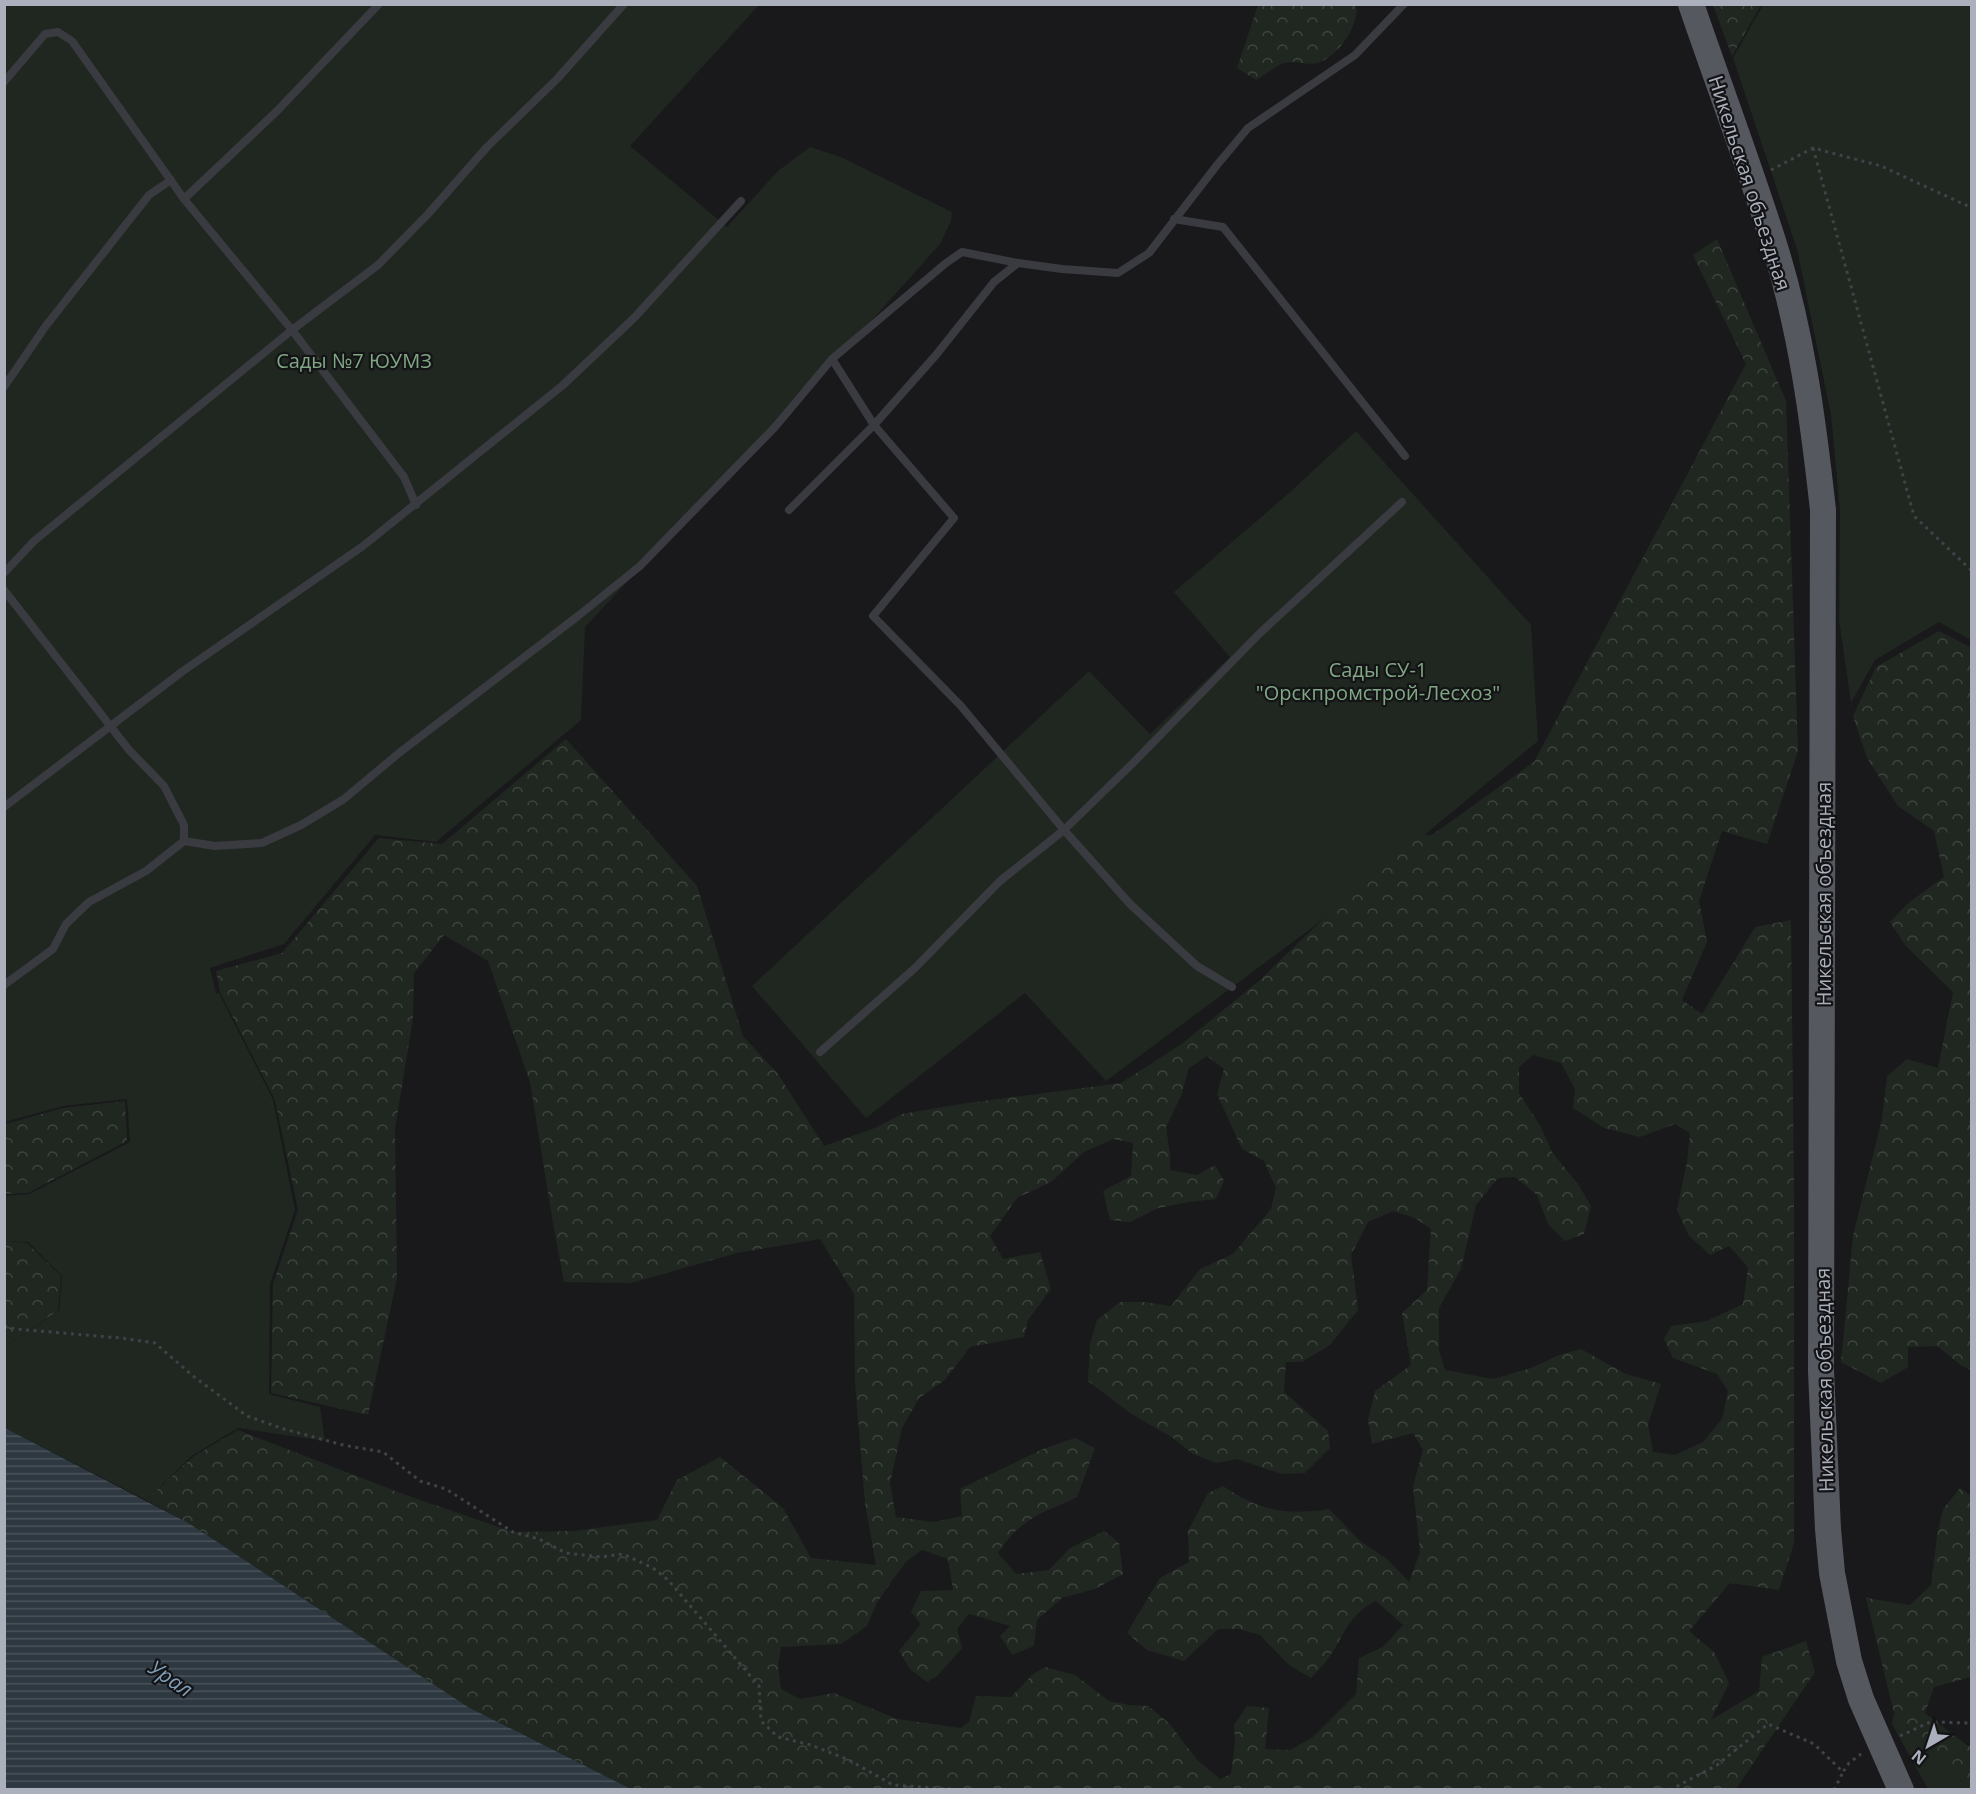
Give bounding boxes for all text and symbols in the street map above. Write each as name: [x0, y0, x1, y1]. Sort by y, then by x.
street label: Никельская объездная: [1702, 72, 1798, 294]
park label: Сады №7 ЮУМЗ: [276, 347, 432, 374]
park label: Сады СУ-1 "Орскпромстрой-Лесхоз": [1256, 656, 1500, 706]
street label: Никельская объездная: [1810, 782, 1837, 1006]
street label: Никельская объездная: [1809, 1268, 1839, 1492]
water label: Урал: [143, 1653, 198, 1703]
north arrow: [1898, 1716, 1958, 1776]
text: N: [1907, 1745, 1931, 1770]

